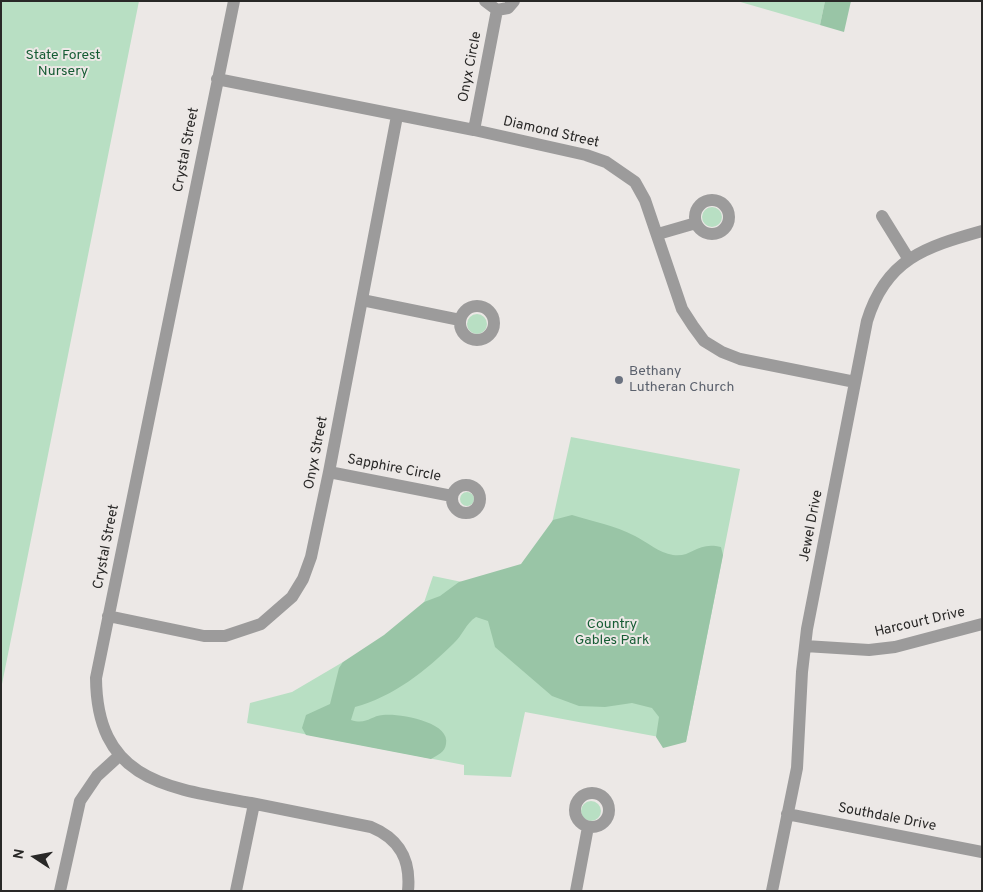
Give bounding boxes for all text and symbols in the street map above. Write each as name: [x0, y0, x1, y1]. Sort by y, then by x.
street label: Onyx Circle: [456, 30, 486, 104]
park label: State Forest Nursery: [25, 48, 101, 80]
street label: Crystal Street: [171, 106, 203, 194]
street label: Diamond Street: [501, 114, 601, 152]
place label: Bethany Lutheran Church: [629, 364, 734, 397]
marker: Bethany Lutheran Church: [613, 374, 625, 386]
street label: Onyx Street: [302, 415, 332, 491]
street label: Sapphire Circle: [346, 452, 442, 486]
street label: Jewel Drive: [797, 489, 827, 563]
street label: Crystal Street: [91, 503, 123, 591]
street label: Harcourt Drive: [873, 604, 967, 642]
park label: Country Gables Park: [575, 617, 649, 650]
street label: Southdale Drive: [836, 800, 938, 836]
north arrow: [10, 832, 60, 882]
text: N: [10, 847, 29, 861]

